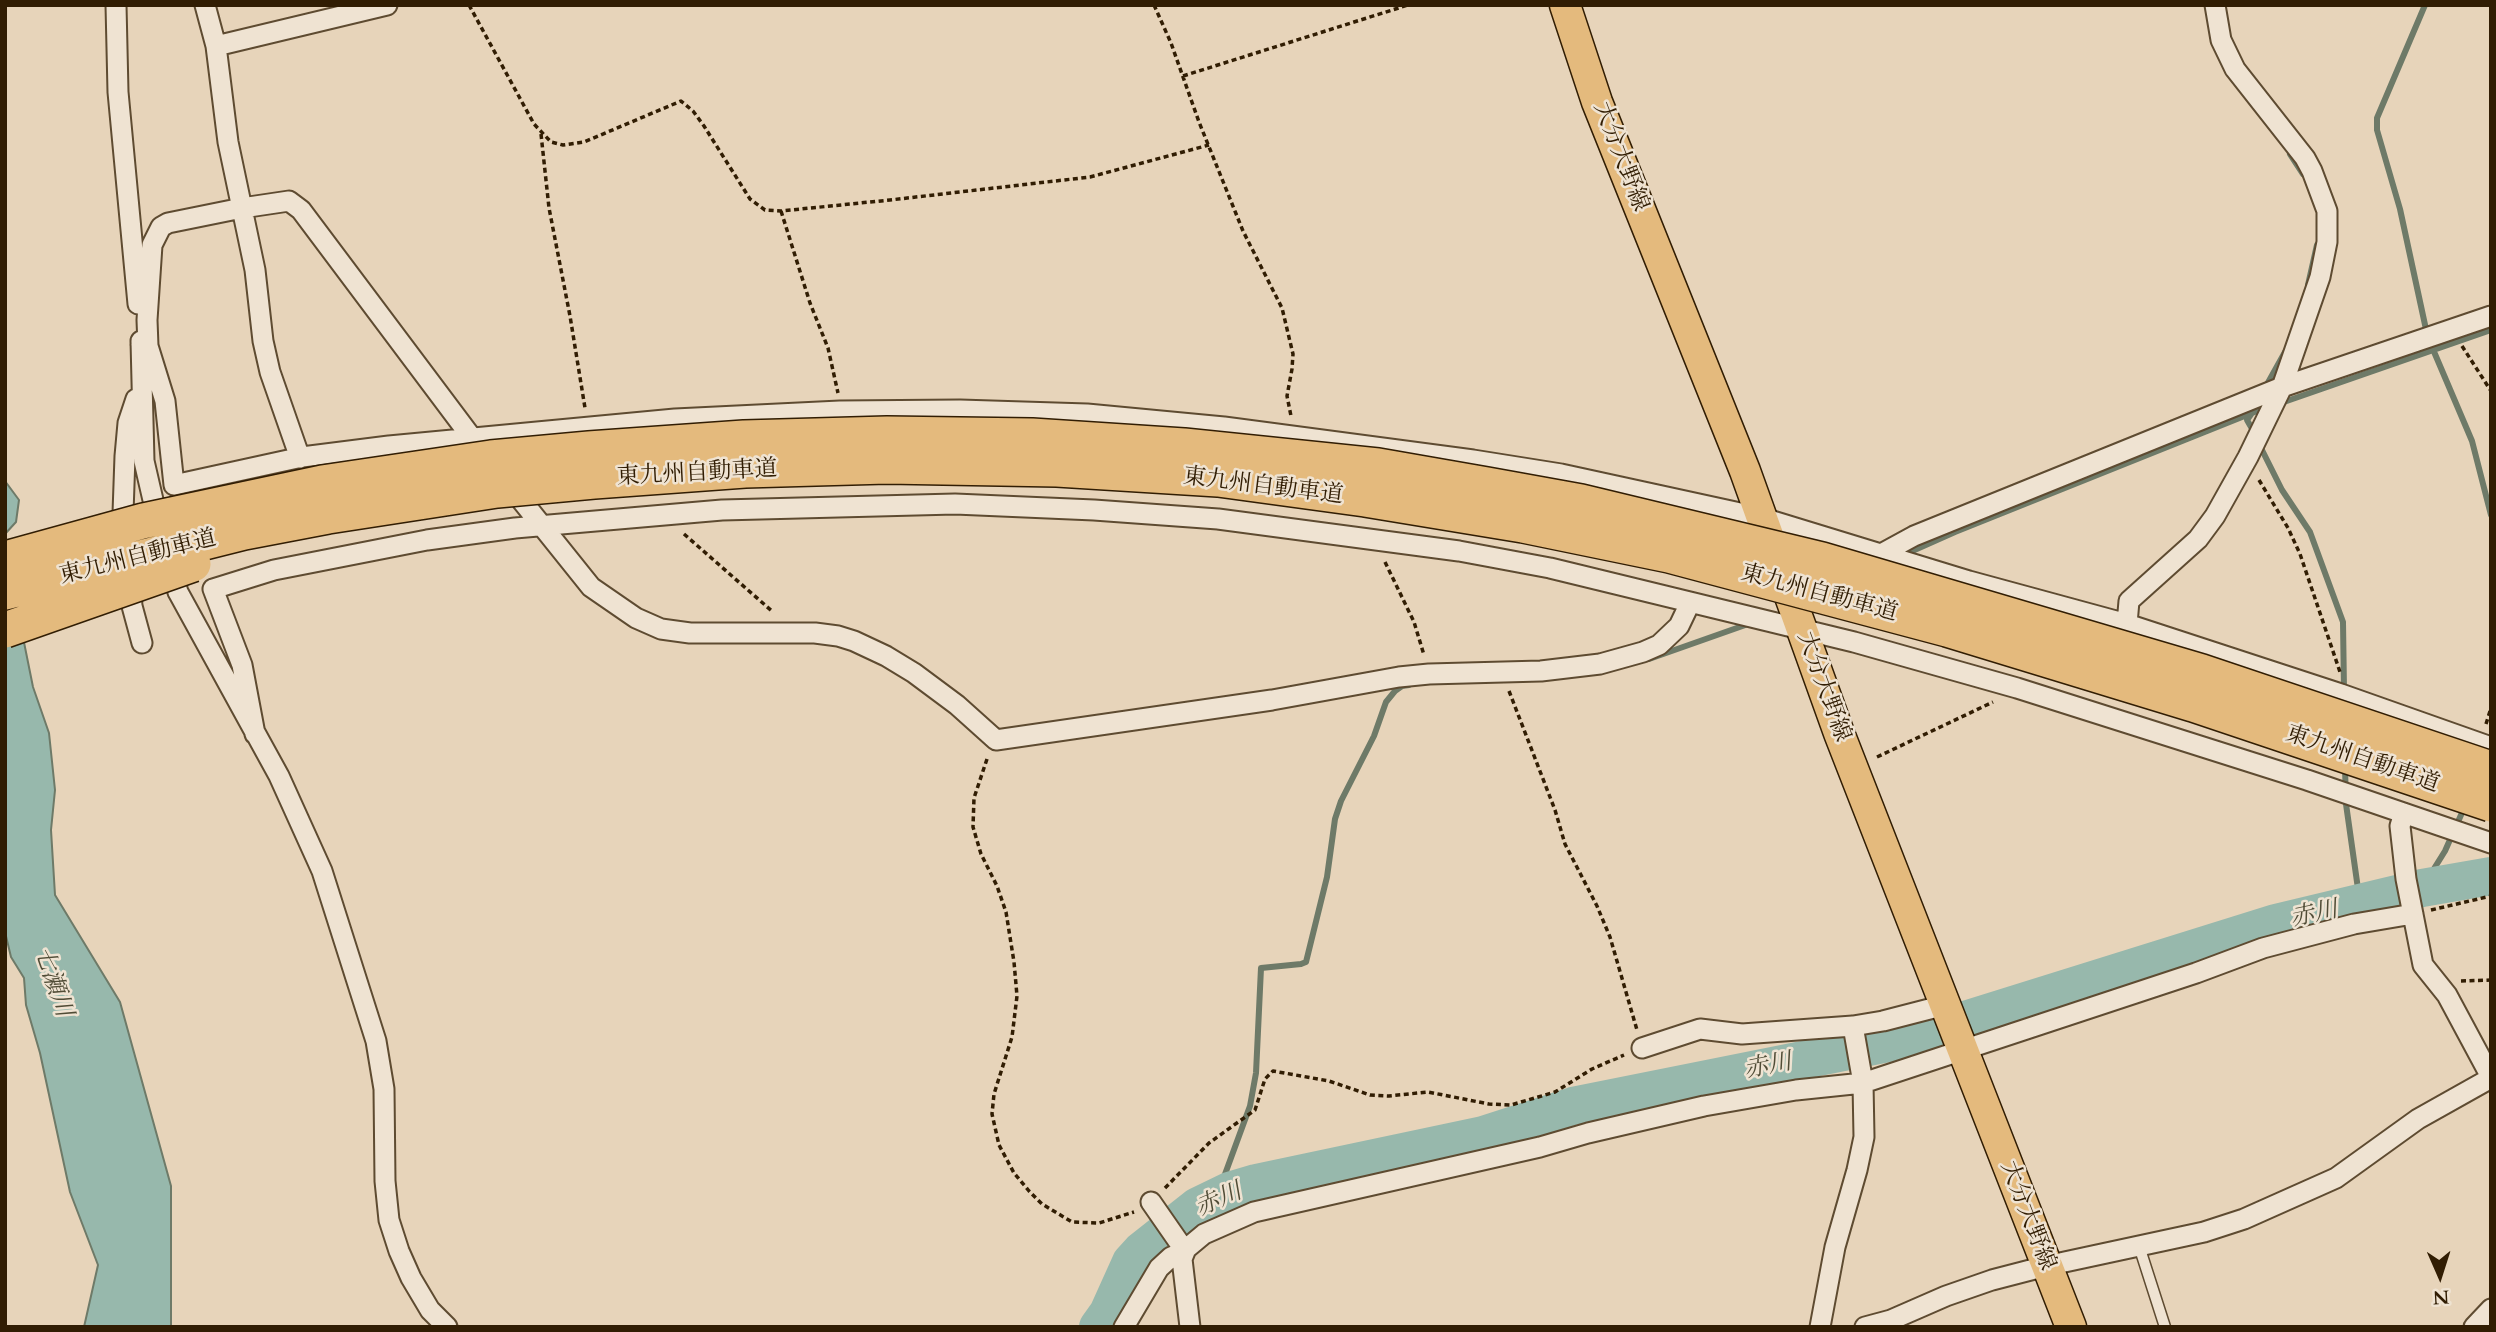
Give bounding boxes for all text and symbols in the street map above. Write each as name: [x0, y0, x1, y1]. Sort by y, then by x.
street label: 大分大野線: [1587, 98, 1653, 216]
street label: 東九州自動車道: [616, 456, 778, 492]
street label: 東九州自動車道: [1181, 463, 1345, 511]
street label: 東九州自動車道: [57, 525, 219, 591]
street label: 東九州自動車道: [1738, 560, 1900, 628]
street label: 大分大野線: [1790, 628, 1856, 746]
street label: 東九州自動車道: [2281, 721, 2443, 799]
water label: 赤川: [2288, 896, 2340, 934]
water label: 七瀬川: [27, 943, 77, 1021]
water label: 赤川: [1742, 1048, 1794, 1086]
street label: 大分大野線: [1994, 1157, 2060, 1275]
water label: 赤川: [1191, 1178, 1247, 1224]
north arrow: [2405, 1241, 2475, 1311]
text: N: [2432, 1284, 2450, 1310]

